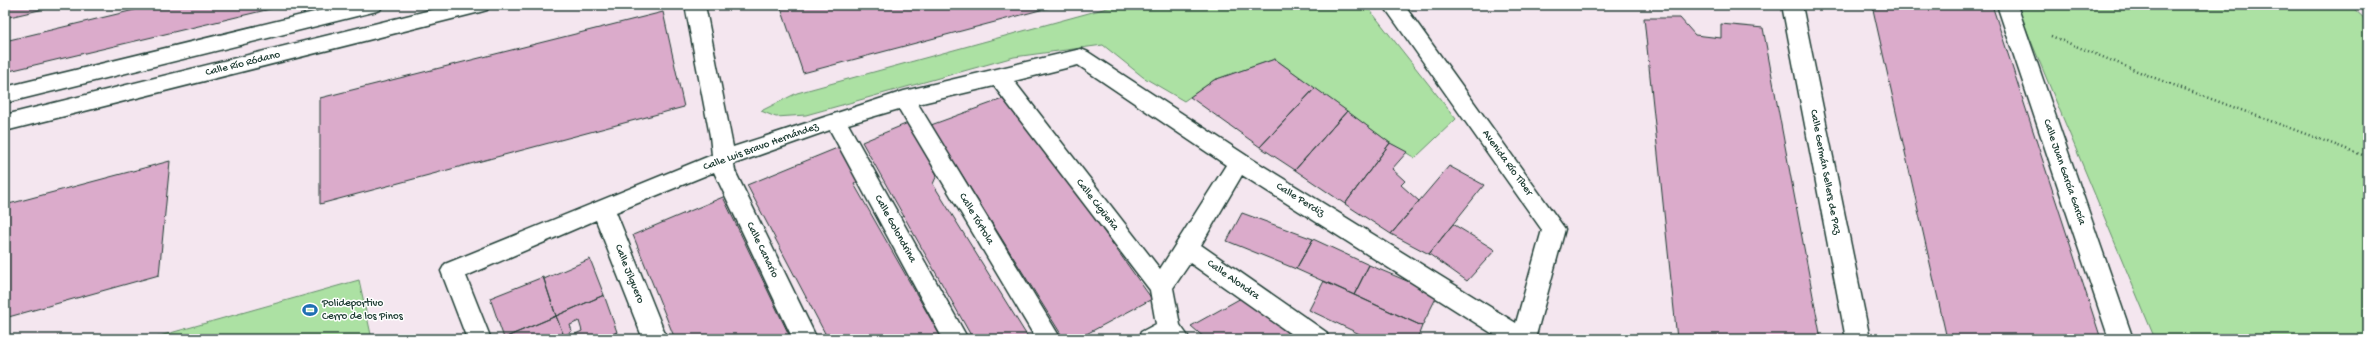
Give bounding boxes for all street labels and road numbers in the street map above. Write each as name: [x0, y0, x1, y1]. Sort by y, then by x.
street label: Calle Río Ródano: [204, 49, 282, 79]
street label: Calle Germán Sellers de Paz: [1807, 108, 1843, 237]
street label: Calle Juan García García: [2040, 118, 2088, 227]
street label: Calle Luis Bravo Hernández: [702, 120, 821, 173]
street label: Avenida Río Tíber: [1479, 128, 1535, 199]
street label: Calle Cigüeña: [1073, 177, 1121, 234]
street label: Calle Perdiz: [1274, 180, 1327, 220]
street label: Calle Tórtola: [956, 191, 996, 248]
street label: Calle Golondrina: [872, 193, 919, 266]
street label: Calle Canario: [743, 220, 781, 280]
street label: Calle Jilguero: [612, 243, 646, 306]
street label: Calle Alondra: [1204, 257, 1262, 303]

